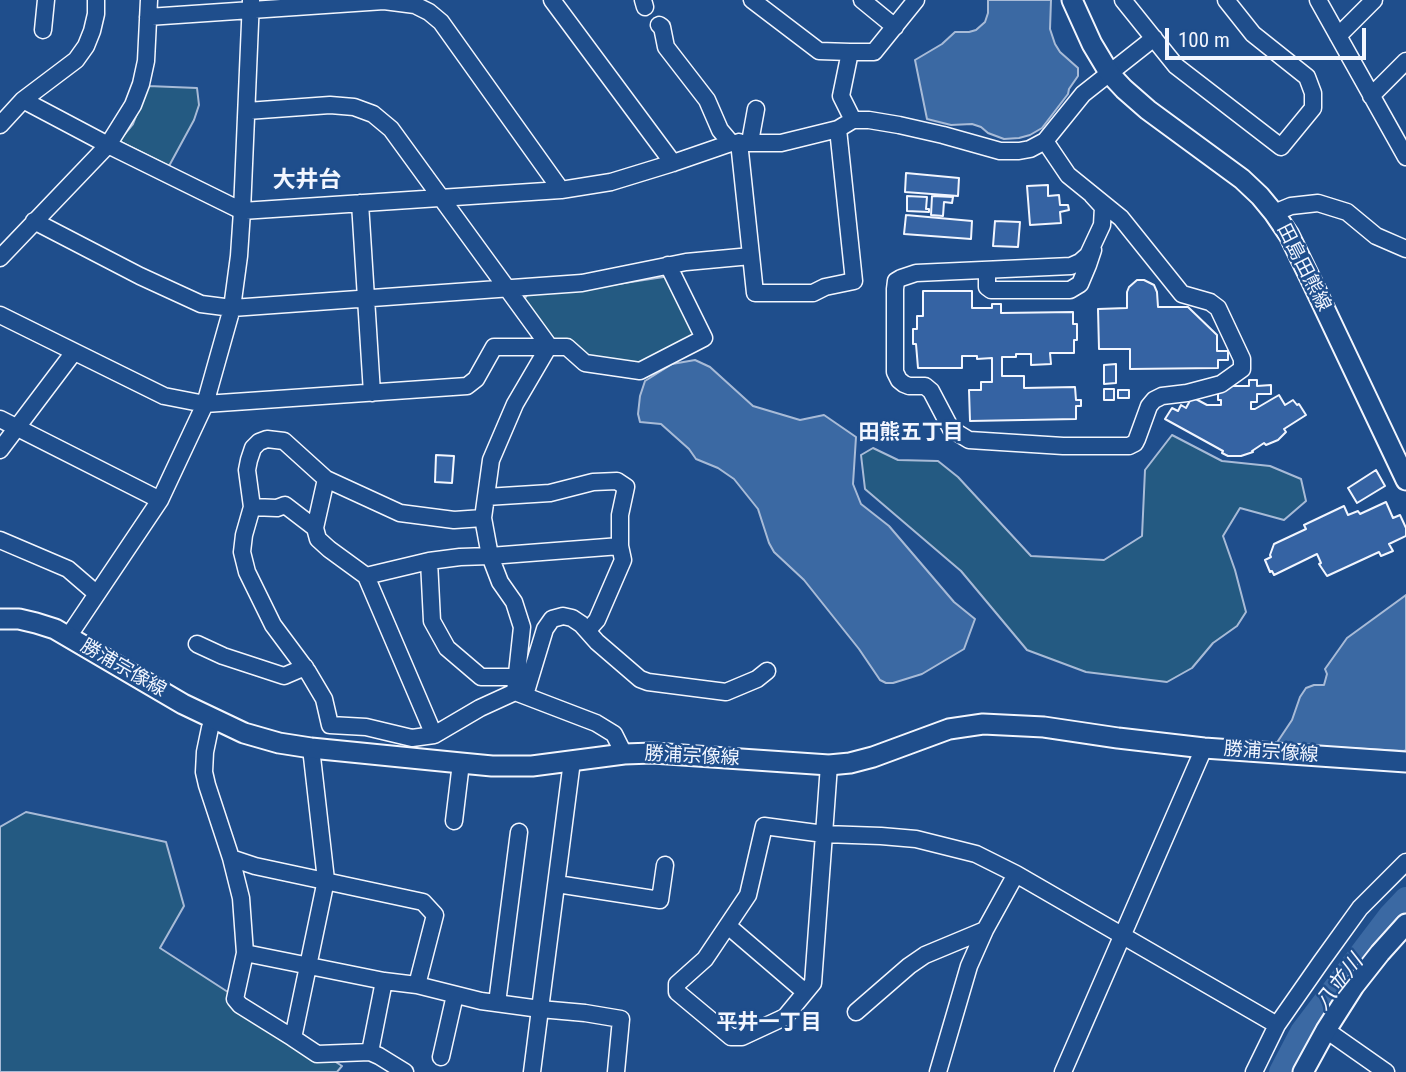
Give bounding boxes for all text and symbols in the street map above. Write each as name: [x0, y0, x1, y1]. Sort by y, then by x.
scale bar: [1168, 14, 1369, 58]
text: 100 m: [1178, 28, 1230, 52]
district label: 大井台: [273, 167, 341, 195]
street label: 田島田熊線: [1271, 221, 1335, 315]
district label: 田熊五丁目: [859, 421, 963, 447]
street label: 勝浦宗像線: [76, 635, 170, 703]
street label: 勝浦宗像線: [1223, 738, 1319, 768]
street label: 勝浦宗像線: [644, 743, 740, 771]
water label: 八並川: [1311, 950, 1369, 1016]
district label: 平井一丁目: [717, 1011, 821, 1037]

